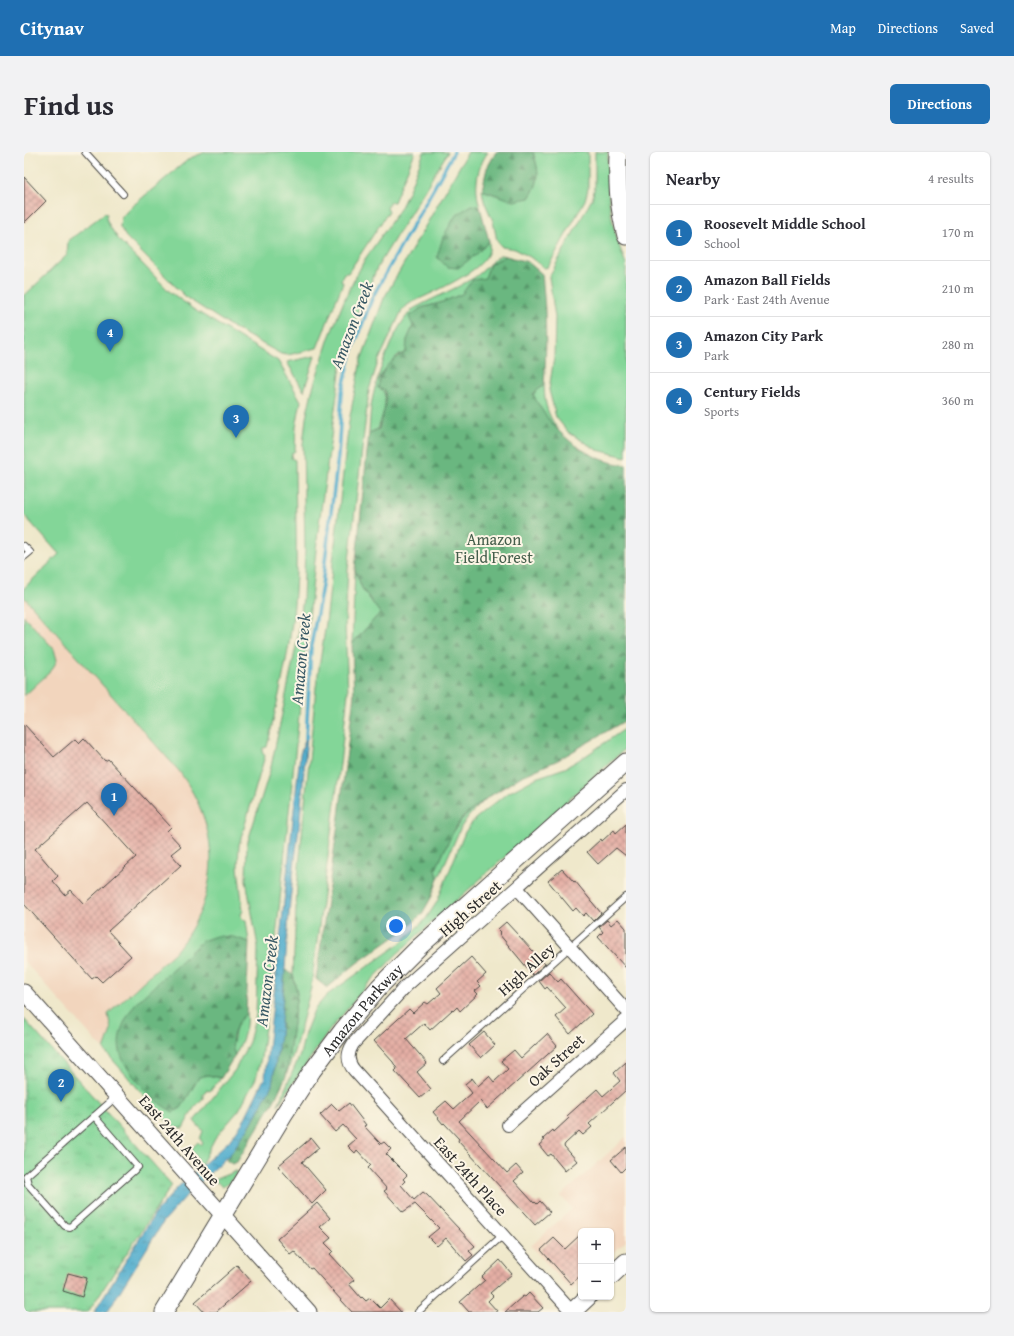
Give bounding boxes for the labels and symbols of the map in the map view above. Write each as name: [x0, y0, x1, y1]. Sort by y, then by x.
water label: Amazon Creek: [323, 278, 379, 373]
pin: 4: [97, 319, 123, 352]
pin: 3: [223, 405, 249, 438]
park label: Amazon Field Forest: [455, 527, 533, 569]
water label: Amazon Creek: [283, 612, 316, 707]
pin: 1: [101, 783, 127, 816]
street label: High Street: [433, 874, 507, 942]
your location: [386, 916, 406, 936]
water label: Amazon Creek: [248, 934, 284, 1029]
street label: High Alley: [492, 937, 560, 1001]
street label: Amazon Parkway: [315, 958, 408, 1061]
street label: Oak Street: [522, 1028, 590, 1092]
pin: 2: [48, 1069, 74, 1102]
street label: East 24th Avenue: [134, 1089, 226, 1191]
street label: East 24th Place: [429, 1131, 513, 1221]

